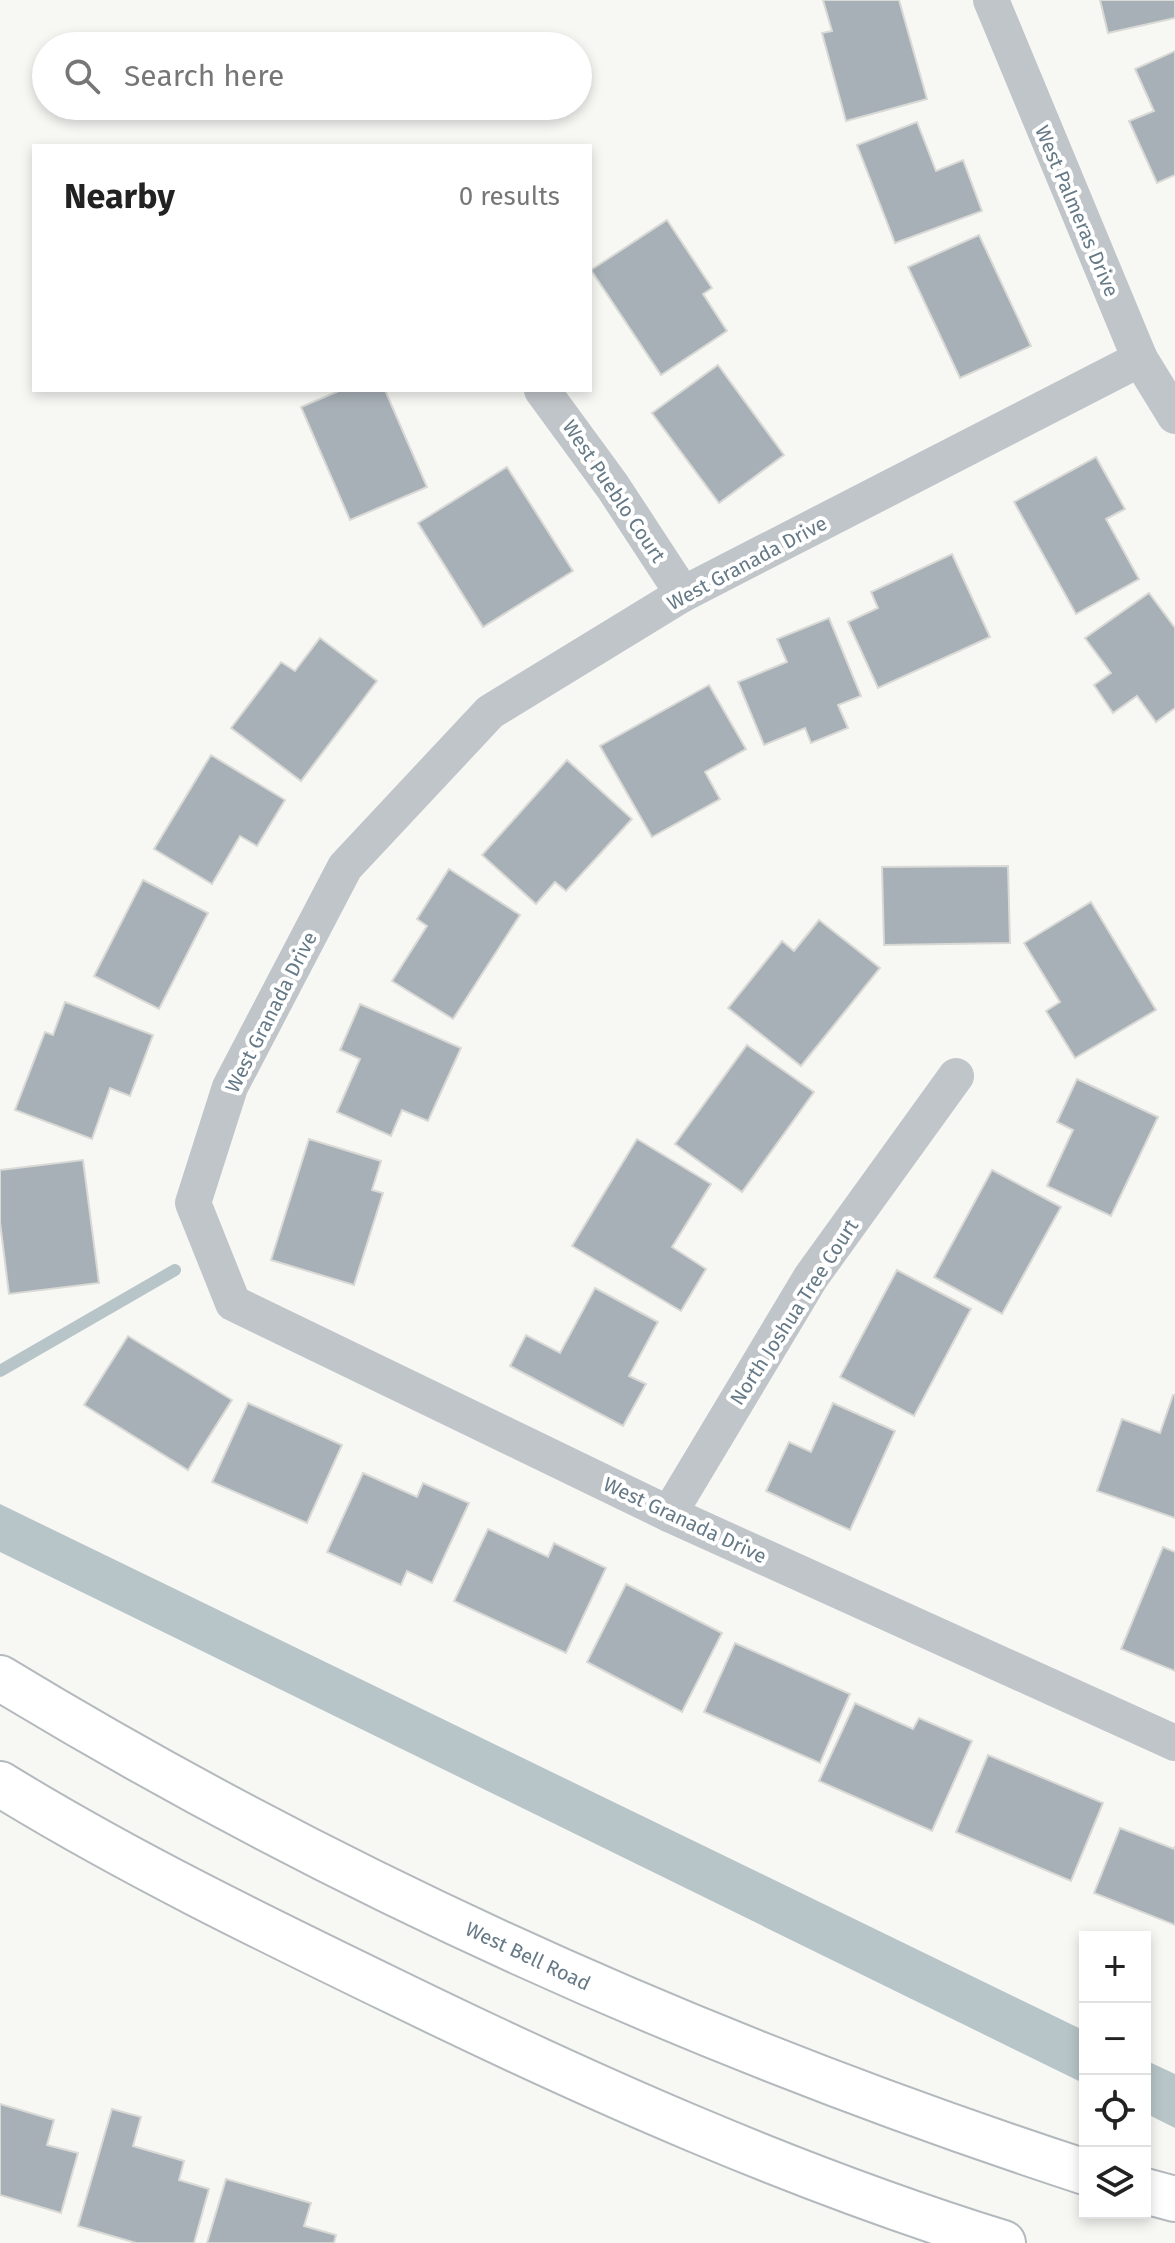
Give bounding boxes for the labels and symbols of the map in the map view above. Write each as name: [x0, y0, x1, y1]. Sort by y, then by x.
street label: West Palmeras Drive: [1030, 122, 1124, 300]
street label: West Pueblo Court: [558, 415, 671, 567]
street label: West Granada Drive: [663, 511, 831, 615]
street label: West Granada Drive: [220, 928, 322, 1096]
street label: North Joshua Tree Court: [725, 1214, 864, 1410]
street label: West Granada Drive: [600, 1472, 770, 1568]
street label: West Bell Road: [462, 1917, 594, 1995]

